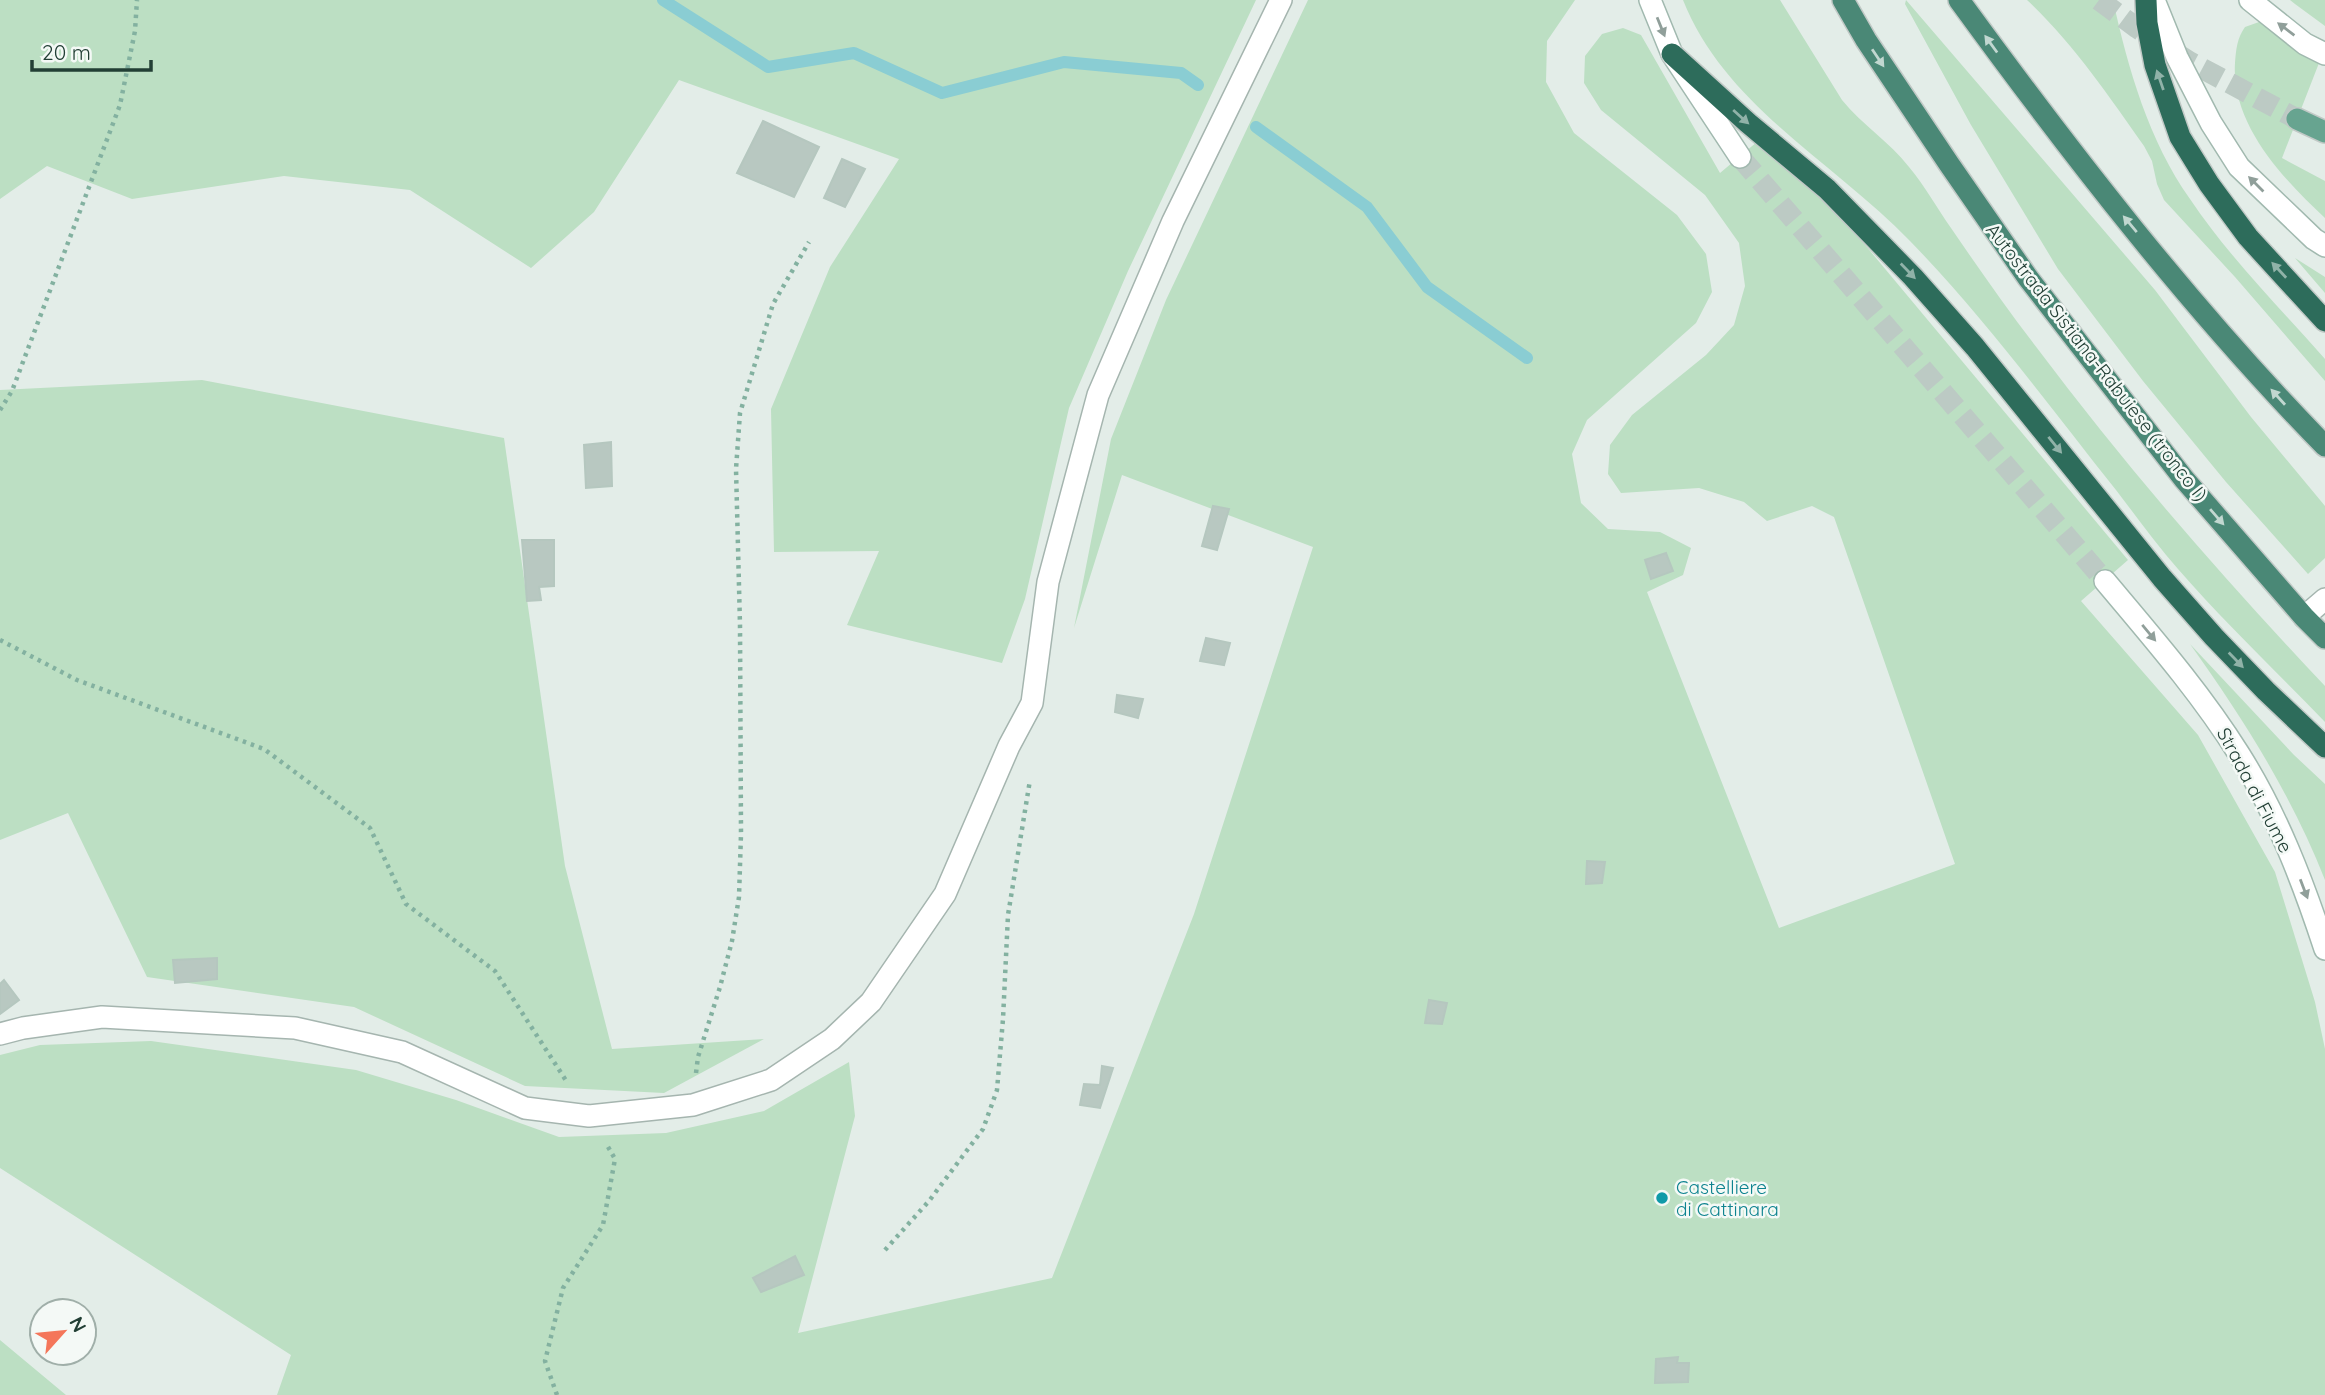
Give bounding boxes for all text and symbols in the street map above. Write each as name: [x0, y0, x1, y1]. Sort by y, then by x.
one-way arrow: [1656, 17, 1667, 38]
one-way arrow: [2277, 23, 2295, 37]
scale bar: [32, 28, 150, 72]
one-way arrow: [1984, 35, 1998, 53]
text: 20 m: [42, 39, 91, 65]
one-way arrow: [1872, 48, 1885, 68]
one-way arrow: [2154, 69, 2165, 90]
one-way arrow: [1732, 108, 1749, 124]
one-way arrow: [2248, 176, 2265, 193]
one-way arrow: [2123, 215, 2138, 232]
street label: Autostrada Sistiana-Rabuiese (tronco I): [1981, 218, 2213, 506]
one-way arrow: [1899, 262, 1915, 279]
one-way arrow: [2271, 262, 2287, 279]
one-way arrow: [2270, 389, 2286, 406]
one-way arrow: [2047, 435, 2062, 453]
one-way arrow: [2209, 508, 2225, 526]
one-way arrow: [2141, 625, 2156, 642]
one-way arrow: [2228, 651, 2244, 668]
street label: Strada di Fiume: [2212, 723, 2298, 857]
one-way arrow: [2299, 879, 2310, 900]
place label: Castelliere di Cattinara: [1676, 1175, 1779, 1221]
marker: Castelliere di Cattinara: [1654, 1190, 1670, 1206]
north arrow: [28, 1297, 98, 1367]
text: N: [64, 1313, 92, 1336]

